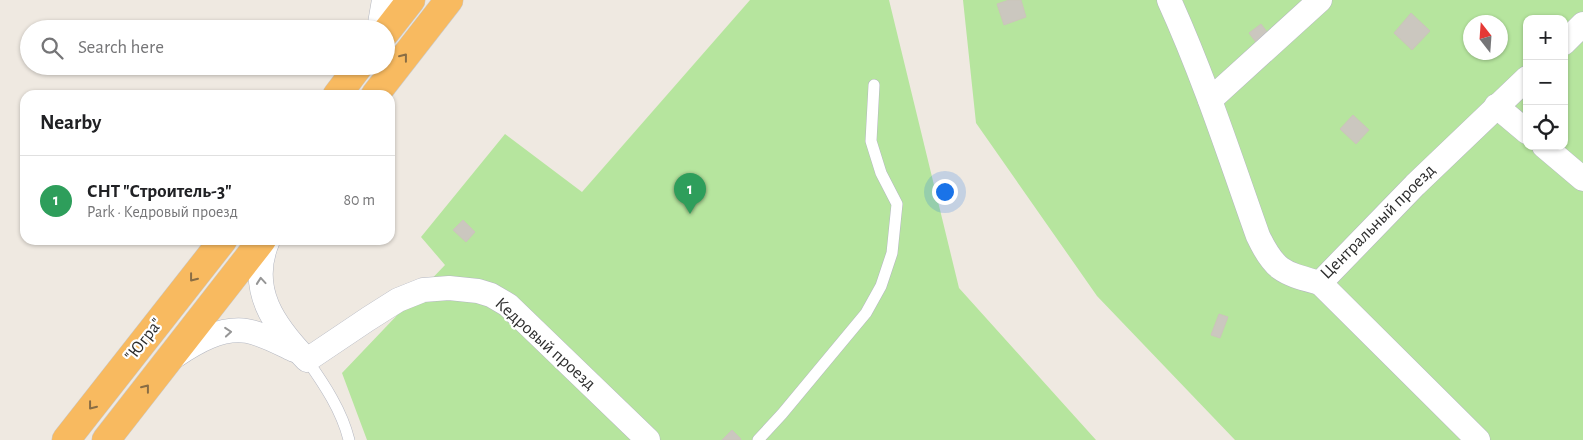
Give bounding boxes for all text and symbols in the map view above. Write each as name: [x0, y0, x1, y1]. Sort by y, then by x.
north arrow: [1463, 15, 1508, 60]
map controls: [1523, 15, 1568, 150]
button: +: [1523, 15, 1568, 60]
search box: [20, 20, 395, 75]
icon: search: [38, 34, 66, 62]
text: Search here: [78, 38, 164, 57]
one-way arrow: [399, 53, 408, 62]
button: −: [1523, 60, 1568, 105]
button: locate: [1523, 105, 1568, 150]
text: Nearby: [40, 112, 101, 133]
street label: Центральный проезд: [1317, 161, 1439, 283]
pin: 1: [674, 173, 706, 214]
your location: [932, 179, 958, 205]
text: СНТ "Строитель-3": [87, 182, 232, 201]
text: 1: [53, 192, 59, 208]
text: 80 m: [344, 192, 375, 208]
text: Park · Кедровый проезд: [87, 204, 238, 220]
one-way arrow: [190, 272, 198, 281]
one-way arrow: [256, 277, 267, 285]
street label: Кедровый проезд: [491, 294, 599, 394]
street label: "Югра": [122, 315, 166, 365]
one-way arrow: [225, 327, 233, 338]
one-way arrow: [141, 385, 149, 394]
one-way arrow: [90, 400, 98, 409]

